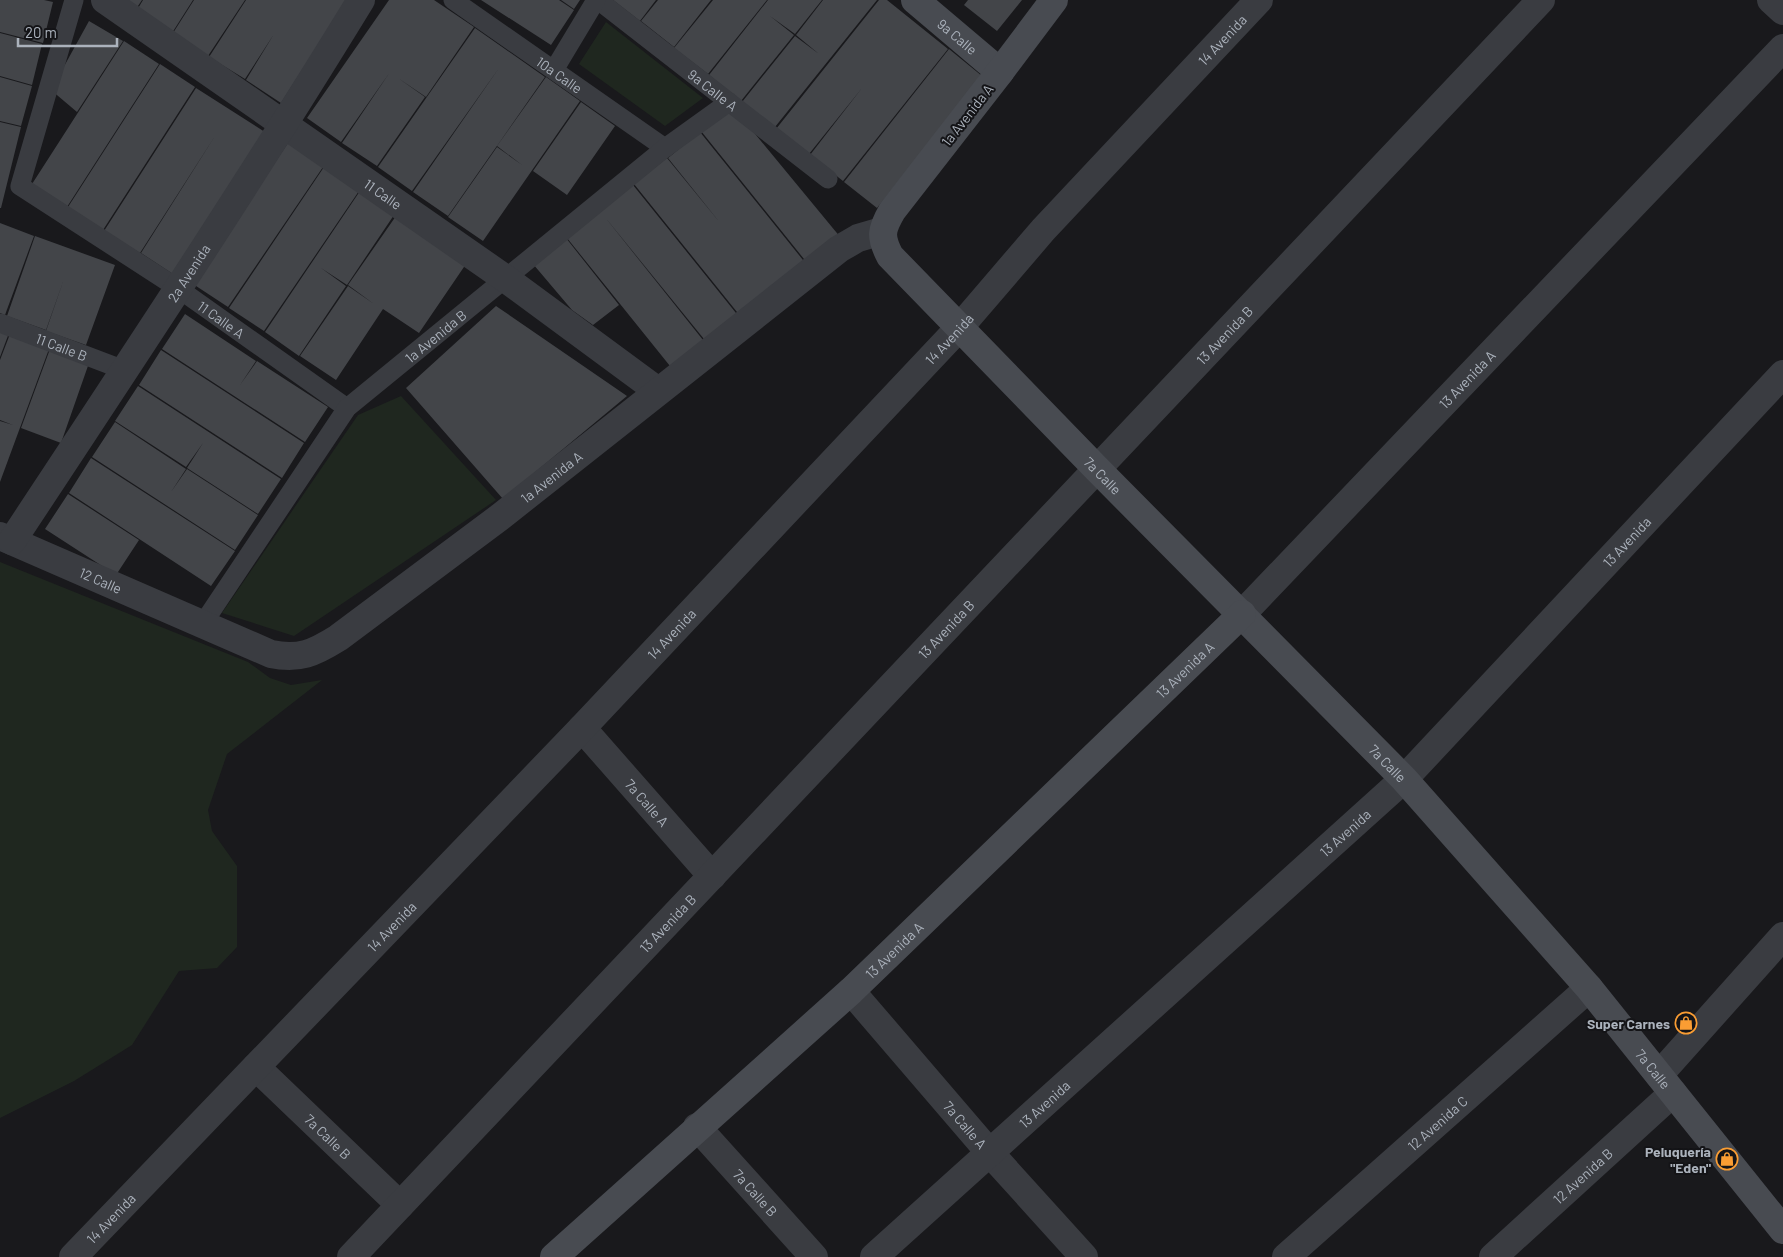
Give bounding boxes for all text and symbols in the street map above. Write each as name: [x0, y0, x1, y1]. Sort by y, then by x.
street label: 14 Avenida: [1194, 11, 1250, 69]
scale bar: [18, 15, 116, 47]
street label: 9a Calle: [934, 15, 981, 58]
text: 20 m: [25, 23, 57, 41]
street label: 10a Calle: [533, 52, 586, 96]
street label: 9a Calle A: [685, 65, 742, 115]
street label: 1a Avenida A: [938, 80, 997, 149]
street label: 11 Calle: [361, 175, 405, 213]
street label: 2a Avenida: [163, 241, 213, 305]
street label: 11 Calle A: [195, 297, 248, 342]
street label: 13 Avenida B: [1192, 302, 1256, 368]
street label: 1a Avenida B: [401, 306, 469, 366]
street label: 14 Avenida: [921, 310, 976, 368]
street label: 11 Calle B: [34, 329, 90, 364]
street label: 13 Avenida A: [1435, 346, 1499, 412]
street label: 1a Avenida A: [517, 447, 586, 506]
street label: 7a Calle: [1081, 453, 1125, 498]
street label: 13 Avenida: [1599, 513, 1654, 570]
street label: 12 Calle: [77, 563, 125, 597]
street label: 13 Avenida B: [914, 596, 977, 662]
street label: 14 Avenida: [643, 605, 699, 662]
street label: 13 Avenida A: [1152, 637, 1217, 701]
street label: 7a Calle: [1366, 741, 1410, 785]
street label: 7a Calle A: [622, 775, 673, 830]
street label: 13 Avenida: [1316, 805, 1374, 860]
street label: 13 Avenida B: [635, 890, 699, 956]
street label: 14 Avenida: [363, 898, 419, 955]
street label: 13 Avenida A: [861, 918, 927, 982]
shop icon: Super Carnes: [1674, 1011, 1698, 1035]
place label: Super Carnes: [1587, 1015, 1670, 1032]
street label: 7a Calle: [1633, 1045, 1675, 1092]
street label: 13 Avenida: [1015, 1076, 1073, 1131]
street label: 12 Avenida C: [1404, 1092, 1471, 1154]
street label: 7a Calle A: [940, 1097, 991, 1152]
street label: 7a Calle B: [301, 1110, 355, 1162]
place label: Peluquería "Eden": [1645, 1143, 1711, 1176]
street label: 12 Avenida B: [1549, 1144, 1616, 1207]
shop icon: Peluquería "Eden": [1715, 1147, 1739, 1171]
street label: 7a Calle B: [730, 1165, 781, 1220]
street label: 14 Avenida: [82, 1189, 139, 1247]

